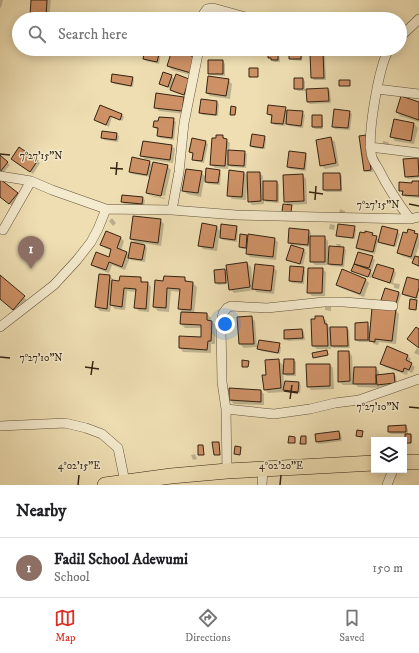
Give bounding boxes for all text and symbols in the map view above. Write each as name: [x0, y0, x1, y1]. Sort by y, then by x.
search box: [12, 12, 407, 56]
icon: search: [26, 23, 48, 45]
text: Search here: [58, 25, 127, 44]
text: 7°27'15"N: [20, 150, 62, 162]
text: 7°27'15"N: [357, 199, 399, 211]
pin: 1: [18, 236, 44, 269]
your location: [215, 314, 235, 334]
text: 7°27'10"N: [19, 352, 63, 364]
text: 7°27'10"N: [356, 401, 400, 413]
map controls: [371, 437, 407, 473]
button: layers: [371, 437, 407, 473]
text: 4°02'15"E: [58, 460, 100, 472]
text: 4°02'20"E: [259, 460, 303, 472]
text: Nearby: [16, 500, 66, 522]
text: Fadil School Adewumi: [54, 550, 188, 569]
text: 1: [27, 560, 31, 576]
text: 150 m: [372, 560, 403, 576]
text: School: [54, 569, 90, 585]
tab: Map: [54, 607, 76, 645]
tab: Directions: [185, 607, 231, 645]
tab: Saved: [339, 607, 365, 645]

